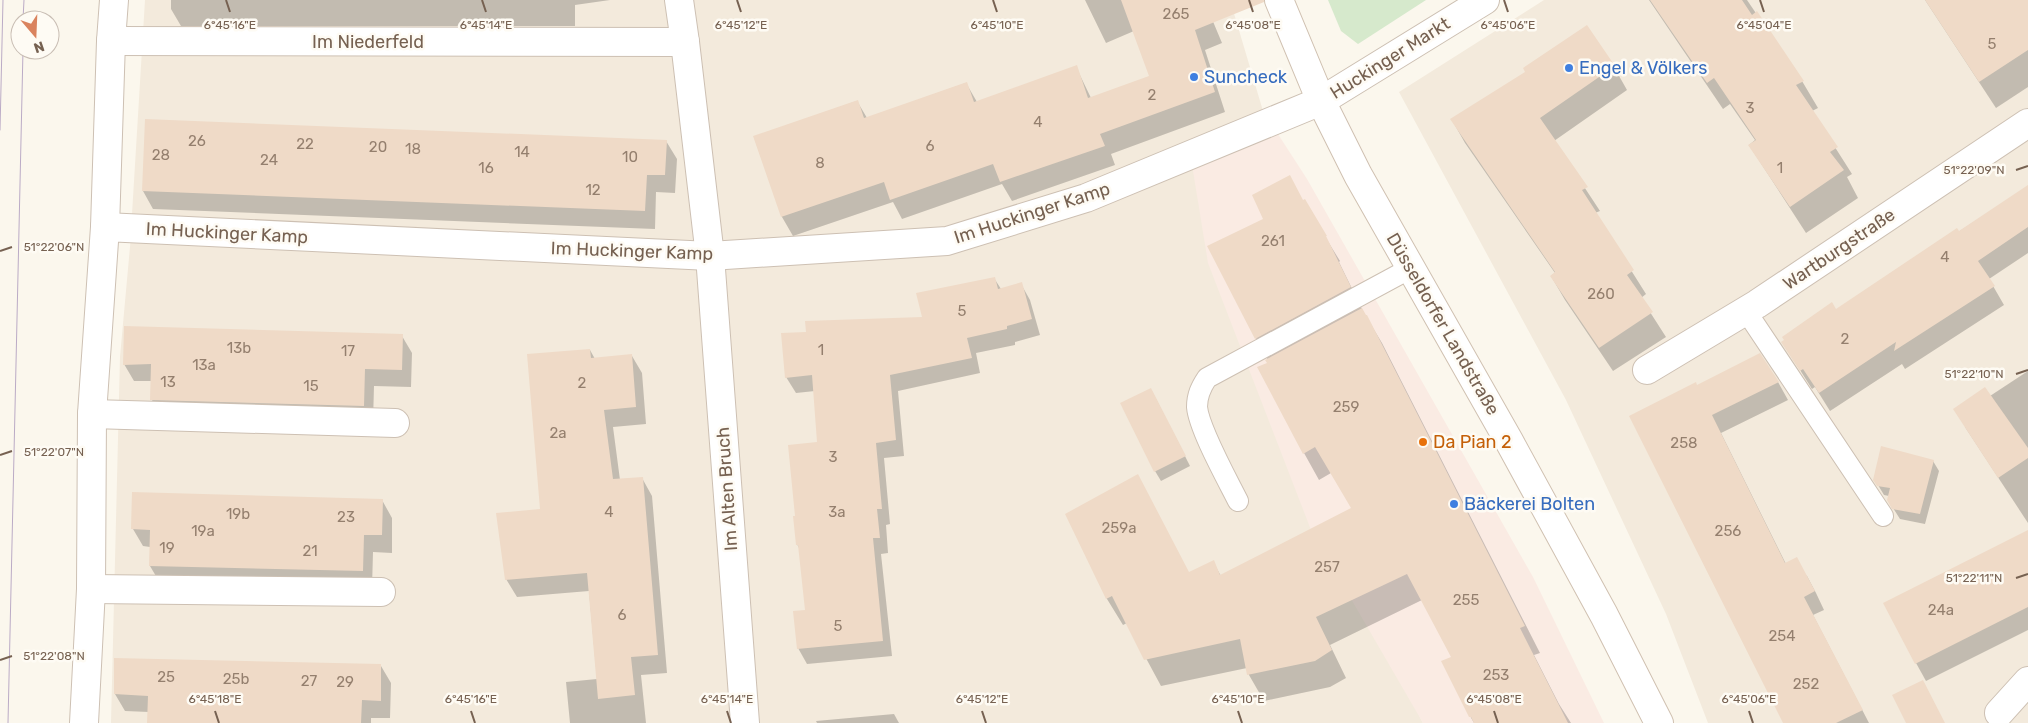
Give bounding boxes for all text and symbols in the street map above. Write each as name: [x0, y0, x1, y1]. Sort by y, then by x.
house number: 265: [1163, 5, 1189, 23]
north arrow: [10, 10, 60, 60]
street label: Huckinger Markt: [1326, 12, 1454, 104]
text: 6°45'16"E: [204, 18, 256, 32]
text: 6°45'14"E: [460, 18, 512, 32]
text: 6°45'12"E: [715, 18, 767, 32]
text: 6°45'10"E: [970, 18, 1024, 32]
text: 6°45'08"E: [1225, 18, 1281, 32]
text: 6°45'06"E: [1481, 18, 1535, 32]
text: 6°45'04"E: [1736, 18, 1792, 32]
street label: Im Niederfeld: [312, 31, 424, 53]
house number: 5: [1988, 35, 1997, 53]
text: N: [32, 37, 47, 56]
place label: Engel & Völkers: [1579, 57, 1707, 79]
marker: Engel & Völkers: [1563, 62, 1575, 74]
place label: Suncheck: [1204, 66, 1288, 88]
marker: Suncheck: [1188, 71, 1200, 83]
house number: 2: [1148, 86, 1157, 104]
house number: 3: [1745, 99, 1755, 117]
house number: 4: [1033, 113, 1043, 131]
house number: 26: [188, 132, 206, 150]
house number: 22: [296, 135, 314, 153]
house number: 6: [925, 137, 935, 155]
house number: 20: [369, 138, 387, 156]
house number: 18: [405, 140, 421, 158]
house number: 14: [514, 143, 530, 161]
house number: 28: [152, 146, 170, 164]
house number: 10: [622, 148, 638, 166]
house number: 24: [260, 151, 278, 169]
house number: 8: [815, 154, 825, 172]
house number: 16: [478, 159, 494, 177]
house number: 1: [1777, 159, 1783, 177]
text: 51°22'09"N: [1943, 163, 2005, 177]
street label: Im Huckinger Kamp: [951, 177, 1113, 249]
house number: 12: [585, 181, 601, 199]
street label: Wartburgstraße: [1779, 203, 1899, 295]
street label: Im Huckinger Kamp: [145, 218, 309, 248]
street label: Düsseldorfer Landstraße: [1382, 229, 1504, 419]
house number: 261: [1261, 232, 1285, 250]
street label: Im Huckinger Kamp: [550, 237, 714, 265]
text: 51°22'06"N: [24, 240, 84, 254]
house number: 4: [1940, 248, 1950, 266]
house number: 260: [1587, 285, 1615, 303]
house number: 5: [958, 302, 967, 320]
house number: 2: [1841, 330, 1850, 348]
house number: 13b: [227, 339, 251, 357]
house number: 1: [818, 341, 824, 359]
house number: 17: [341, 342, 355, 360]
house number: 13a: [192, 356, 216, 374]
text: 51°22'10"N: [1944, 367, 2004, 381]
house number: 13: [160, 373, 176, 391]
house number: 2: [578, 374, 587, 392]
house number: 15: [303, 377, 319, 395]
house number: 259: [1333, 398, 1359, 416]
house number: 2a: [549, 424, 567, 442]
street label: Im Alten Bruch: [712, 426, 742, 552]
place label: Da Pian 2: [1433, 431, 1511, 453]
house number: 258: [1670, 434, 1698, 452]
marker: Da Pian 2: [1417, 436, 1429, 448]
text: 51°22'07"N: [24, 445, 84, 459]
house number: 3: [828, 448, 838, 466]
place label: Bäckerei Bolten: [1464, 493, 1595, 515]
marker: Bäckerei Bolten: [1448, 498, 1460, 510]
house number: 4: [604, 503, 614, 521]
house number: 3a: [828, 503, 846, 521]
house number: 19b: [226, 505, 250, 523]
house number: 23: [337, 508, 355, 526]
house number: 259a: [1102, 519, 1136, 537]
house number: 19a: [191, 522, 215, 540]
house number: 256: [1715, 522, 1741, 540]
house number: 19: [159, 539, 175, 557]
house number: 21: [302, 542, 318, 560]
house number: 257: [1314, 558, 1340, 576]
text: 51°22'11"N: [1946, 571, 2002, 585]
house number: 255: [1453, 591, 1479, 609]
house number: 24a: [1928, 601, 1954, 619]
house number: 6: [617, 606, 627, 624]
house number: 5: [834, 617, 843, 635]
house number: 254: [1768, 627, 1796, 645]
text: 51°22'08"N: [23, 649, 85, 663]
house number: 253: [1483, 666, 1509, 684]
house number: 25: [157, 668, 175, 686]
house number: 25b: [223, 670, 249, 688]
house number: 27: [301, 672, 318, 690]
house number: 29: [336, 673, 354, 691]
house number: 252: [1793, 675, 1819, 693]
text: 6°45'18"E: [188, 692, 242, 706]
text: 6°45'16"E: [445, 692, 497, 706]
text: 6°45'14"E: [701, 692, 753, 706]
text: 6°45'12"E: [956, 692, 1008, 706]
text: 6°45'10"E: [1211, 692, 1265, 706]
text: 6°45'08"E: [1466, 692, 1522, 706]
text: 6°45'06"E: [1722, 692, 1776, 706]

